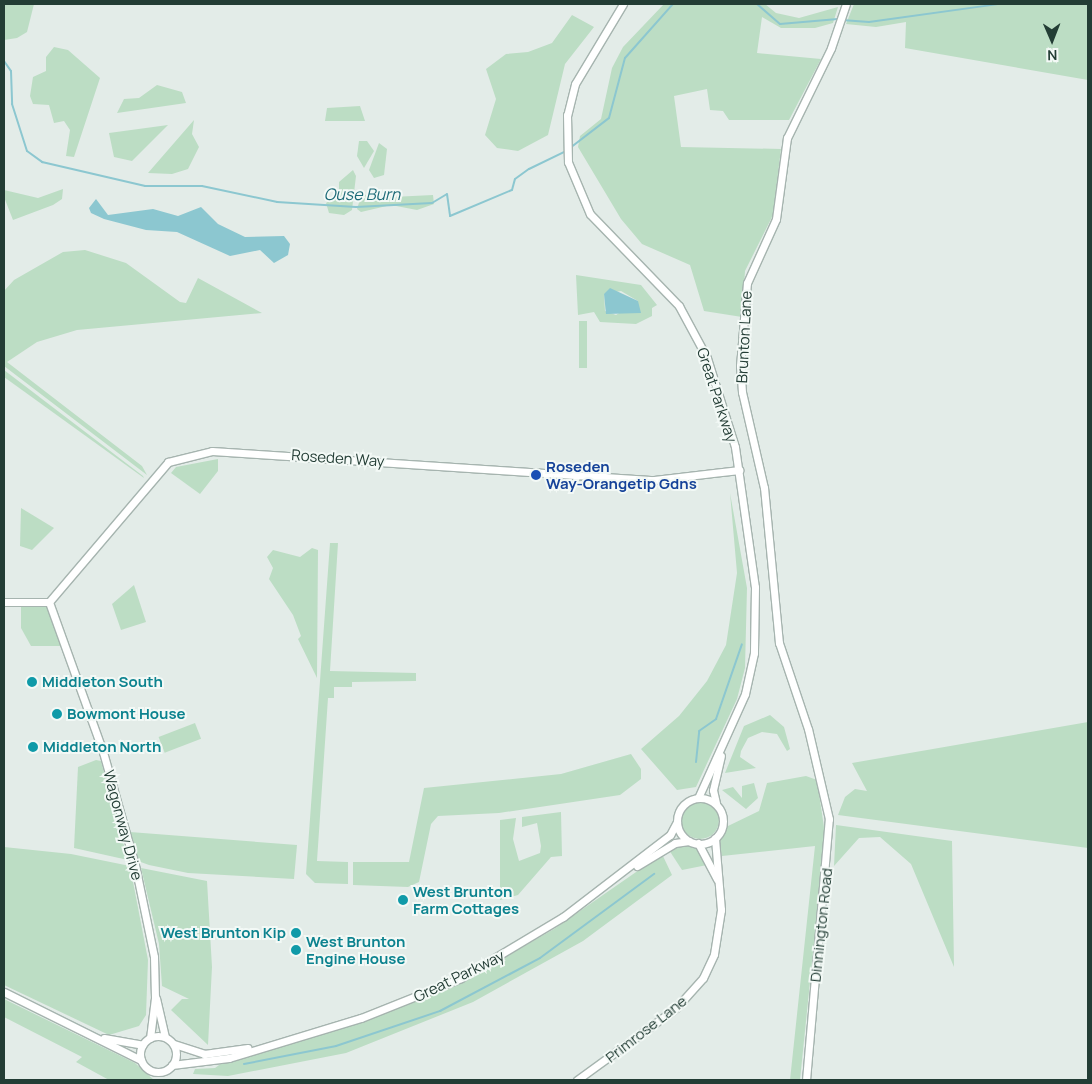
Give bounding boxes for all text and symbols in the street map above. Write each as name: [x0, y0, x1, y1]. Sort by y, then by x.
north arrow: [1027, 15, 1077, 65]
text: N: [1047, 46, 1057, 65]
water label: Ouse Burn: [324, 184, 400, 204]
street label: Brunton Lane: [733, 290, 755, 384]
street label: Great Parkway: [693, 345, 741, 445]
street label: Roseden Way: [291, 446, 385, 470]
place label: Roseden Way-Orangetip Gdns: [546, 457, 697, 492]
marker: Roseden Way-Orangetip Gdns: [530, 469, 542, 481]
place label: Middleton South: [42, 673, 163, 691]
marker: Middleton South: [26, 676, 38, 688]
place label: Bowmont House: [67, 705, 186, 723]
marker: Bowmont House: [51, 708, 63, 720]
place label: Middleton North: [43, 738, 161, 756]
marker: Middleton North: [27, 741, 39, 753]
street label: Wagonway Drive: [100, 768, 146, 882]
street label: Dinnington Road: [806, 867, 836, 983]
place label: West Brunton Farm Cottages: [413, 882, 519, 917]
marker: West Brunton Farm Cottages: [397, 894, 409, 906]
place label: West Brunton Kip: [161, 924, 286, 942]
marker: West Brunton Kip: [290, 927, 302, 939]
place label: West Brunton Engine House: [306, 932, 406, 967]
marker: West Brunton Engine House: [290, 944, 302, 956]
street label: Great Parkway: [411, 946, 507, 1006]
street label: Primrose Lane: [602, 992, 690, 1066]

